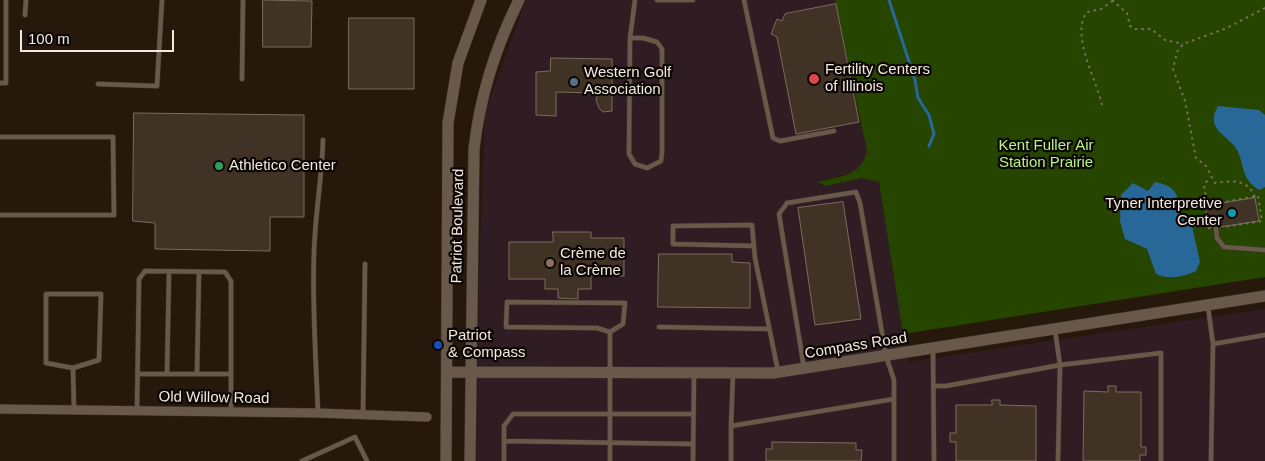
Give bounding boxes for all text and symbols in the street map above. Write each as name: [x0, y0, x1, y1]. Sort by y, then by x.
scale bar: [22, 20, 176, 52]
text: 100 m: [28, 30, 70, 47]
place label: Fertility Centers of Illinois: [825, 61, 930, 96]
place label: Western Golf Association: [584, 64, 671, 99]
marker: Fertility Centers of Illinois: [807, 72, 821, 86]
marker: Western Golf Association: [568, 76, 580, 88]
park label: Kent Fuller Air Station Prairie: [998, 137, 1094, 172]
place label: Athletico Center: [229, 157, 336, 175]
marker: Athletico Center: [213, 160, 225, 172]
street label: Patriot Boulevard: [448, 168, 468, 284]
place label: Tyner Interpretive Center: [1105, 195, 1222, 230]
marker: Tyner Interpretive Center: [1226, 207, 1238, 219]
place label: Crème de la Crème: [560, 245, 626, 280]
marker: Crème de la Crème: [544, 257, 556, 269]
place label: Patriot & Compass: [448, 327, 526, 362]
street label: Compass Road: [804, 329, 908, 363]
marker: Patriot & Compass: [432, 339, 444, 351]
street label: Old Willow Road: [158, 388, 270, 408]

